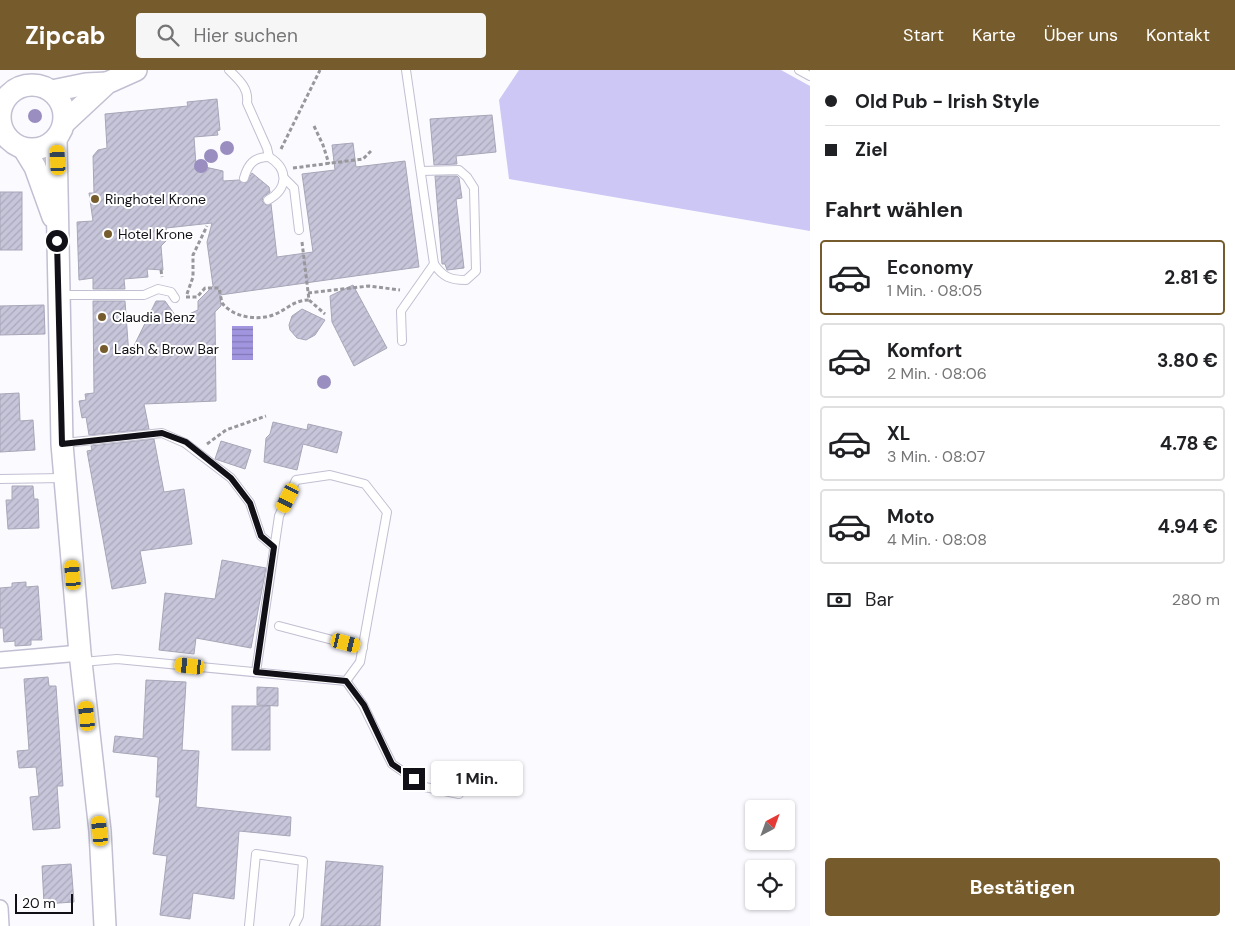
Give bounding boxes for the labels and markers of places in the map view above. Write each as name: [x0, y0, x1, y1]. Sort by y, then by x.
place label: Ringhotel Krone: [105, 190, 206, 208]
marker: Ringhotel Krone: [89, 193, 101, 205]
place label: Hotel Krone: [118, 225, 193, 243]
marker: Hotel Krone: [102, 228, 114, 240]
place label: Claudia Benz: [112, 308, 195, 326]
marker: Claudia Benz: [96, 311, 108, 323]
place label: Lash & Brow Bar: [114, 340, 219, 358]
marker: Lash & Brow Bar: [98, 343, 110, 355]

